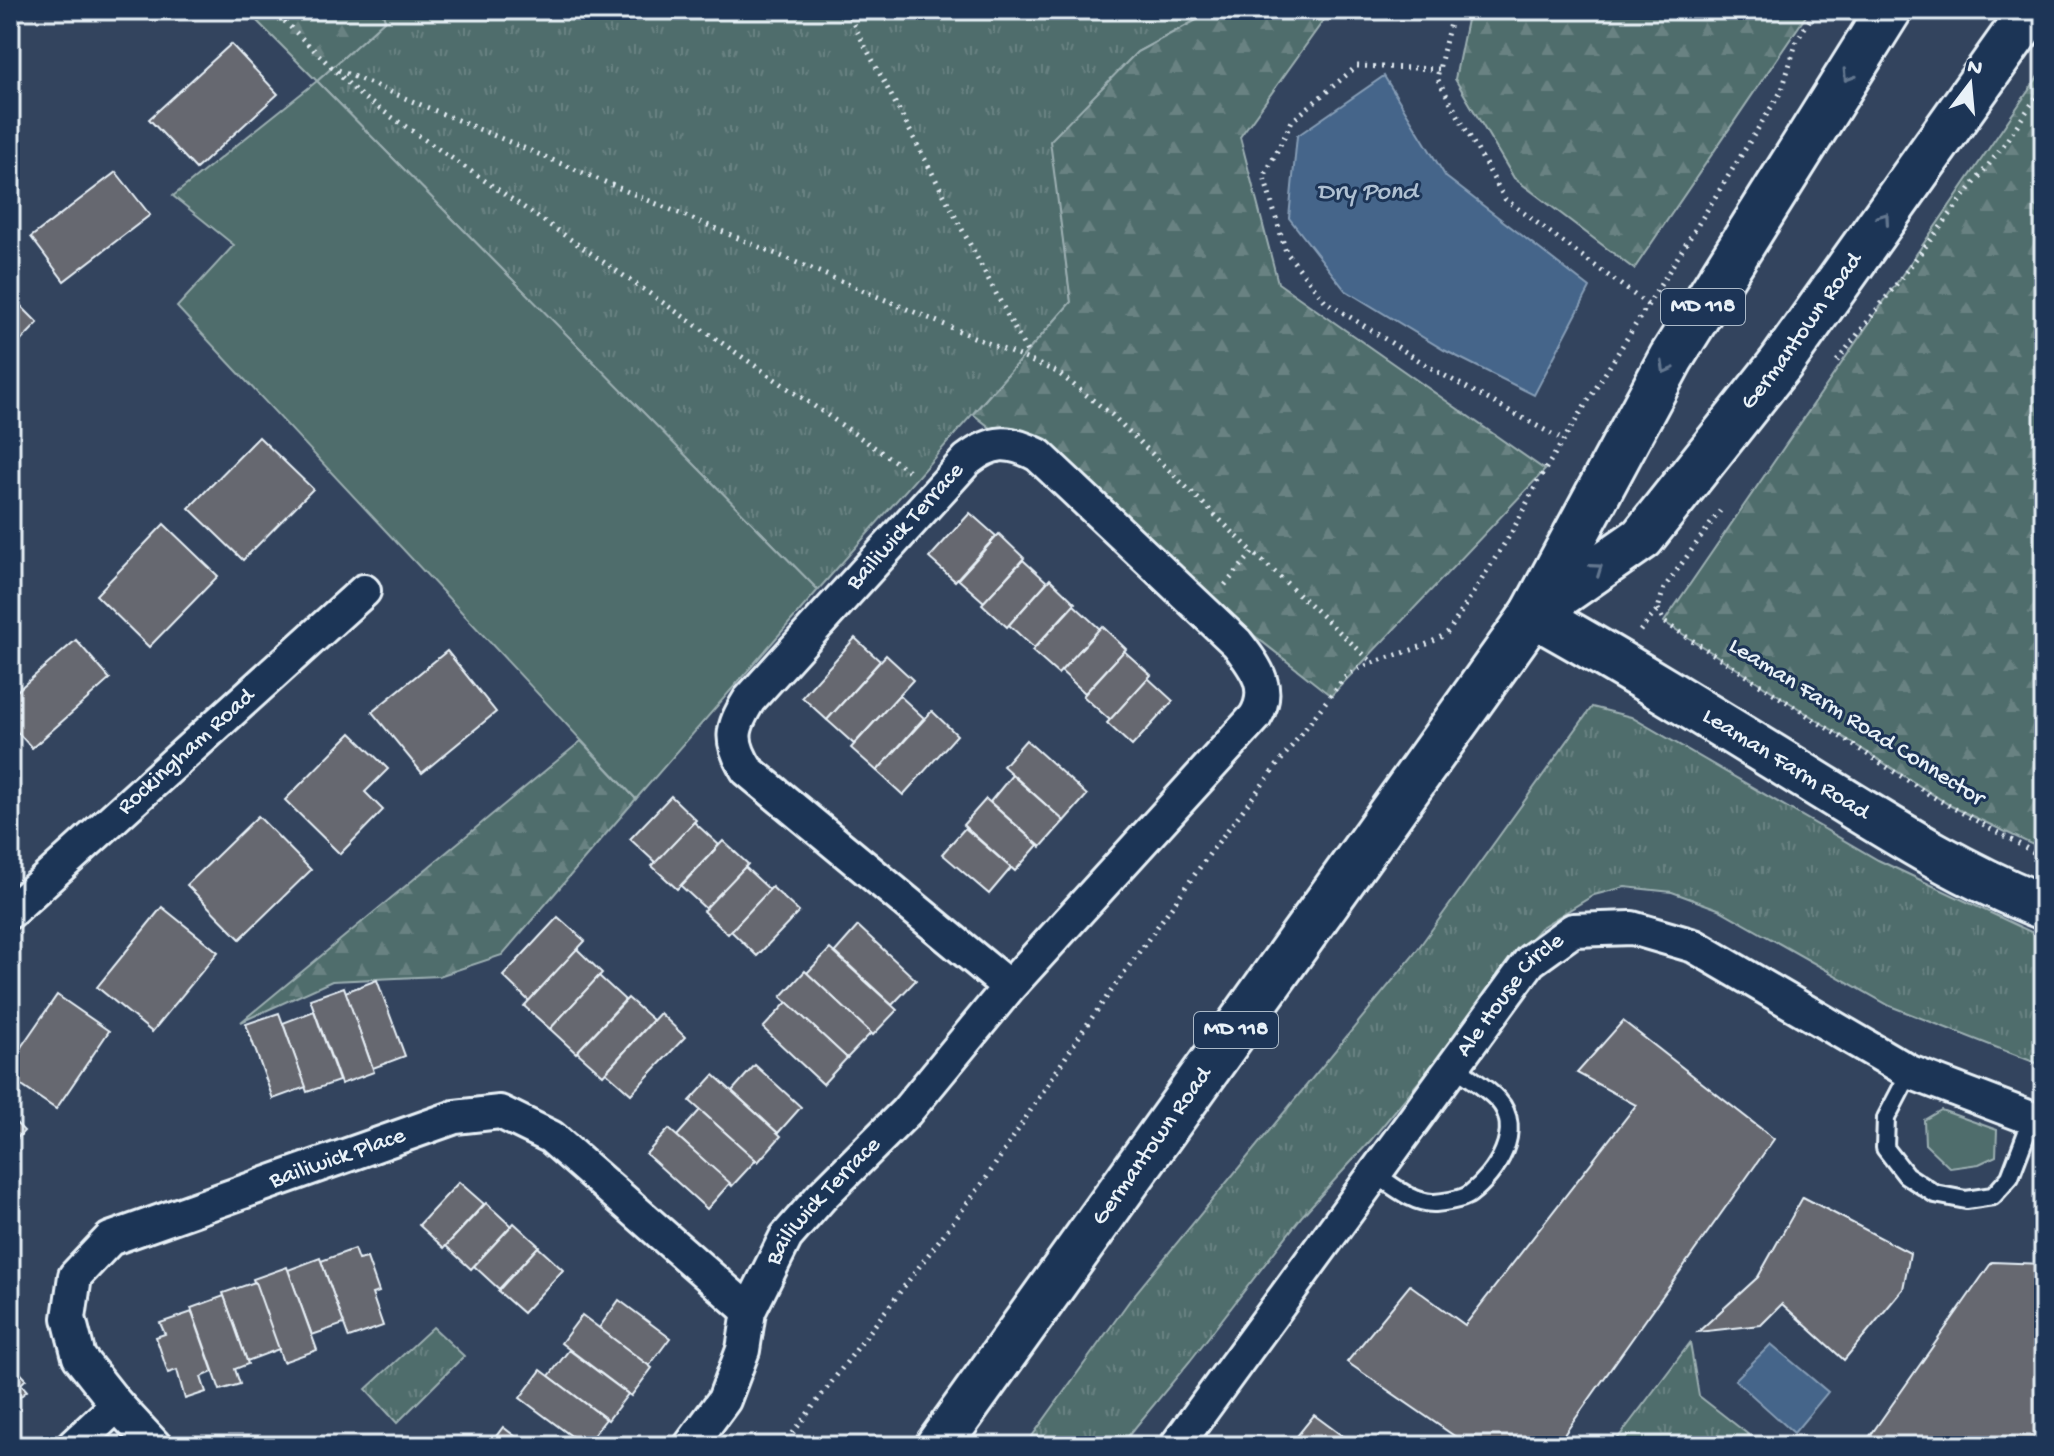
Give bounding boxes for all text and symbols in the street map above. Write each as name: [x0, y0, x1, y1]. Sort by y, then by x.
north arrow: [1930, 44, 2010, 124]
text: N: [1964, 54, 1985, 83]
one-way arrow: [1843, 68, 1858, 82]
water label: Dry Pond: [1317, 178, 1420, 209]
one-way arrow: [1874, 213, 1889, 227]
street label: Germantown Road: [1735, 246, 1870, 416]
road number: MD 118: [1661, 289, 1745, 325]
one-way arrow: [1660, 360, 1676, 374]
street label: Bailiwick Terrace: [840, 457, 971, 598]
one-way arrow: [1588, 564, 1602, 579]
street label: Leaman Farm Road Connector: [1723, 632, 1989, 814]
street label: Rockingham Road: [112, 681, 263, 822]
street label: Leaman Farm Road: [1697, 702, 1875, 828]
street label: Ale House Circle: [1450, 926, 1570, 1063]
road number: MD 118: [1194, 1012, 1278, 1048]
street label: Germantown Road: [1086, 1060, 1220, 1232]
street label: Bailiwick Place: [265, 1121, 410, 1196]
street label: Bailiwick Terrace: [759, 1130, 888, 1271]

